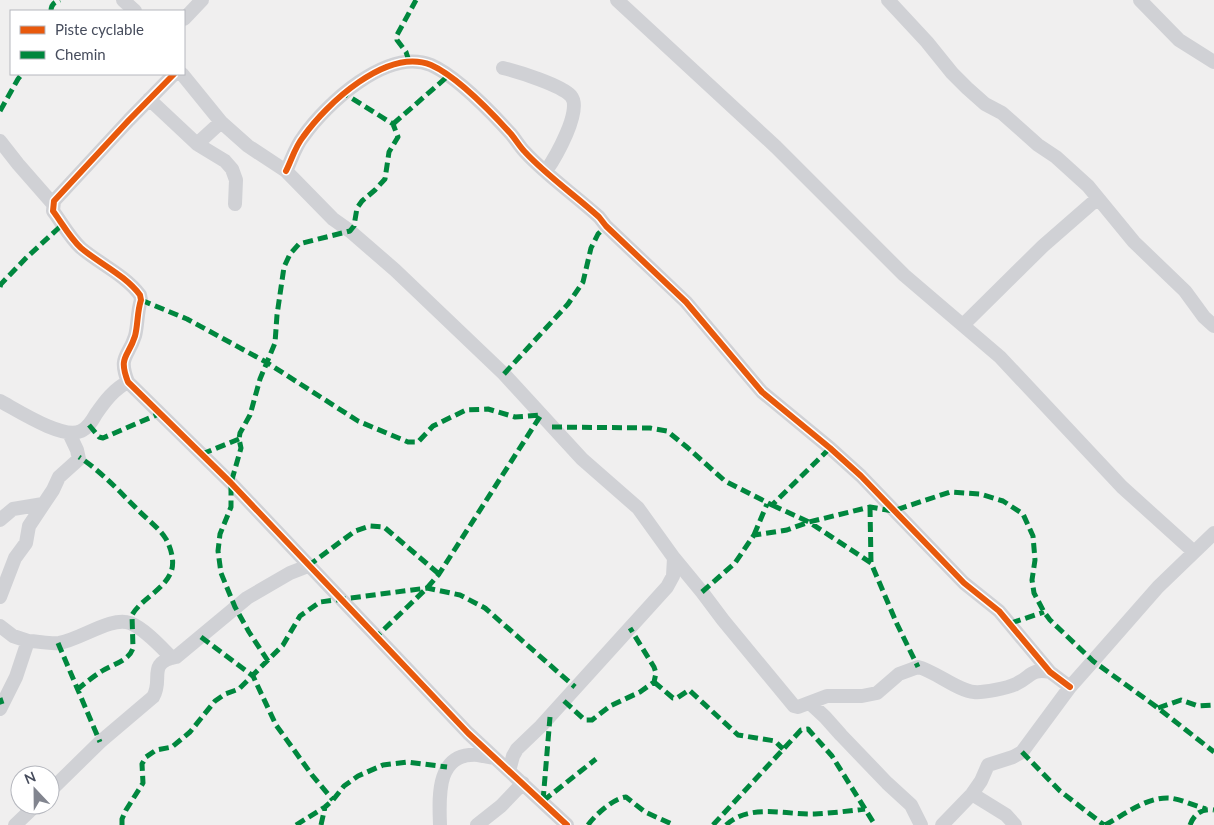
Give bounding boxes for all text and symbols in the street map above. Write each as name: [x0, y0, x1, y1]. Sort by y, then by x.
legend: [10, 10, 185, 75]
text: Piste cyclable: [55, 20, 144, 38]
text: Chemin: [55, 45, 106, 63]
north arrow: [10, 765, 60, 815]
text: N: [22, 768, 38, 787]

